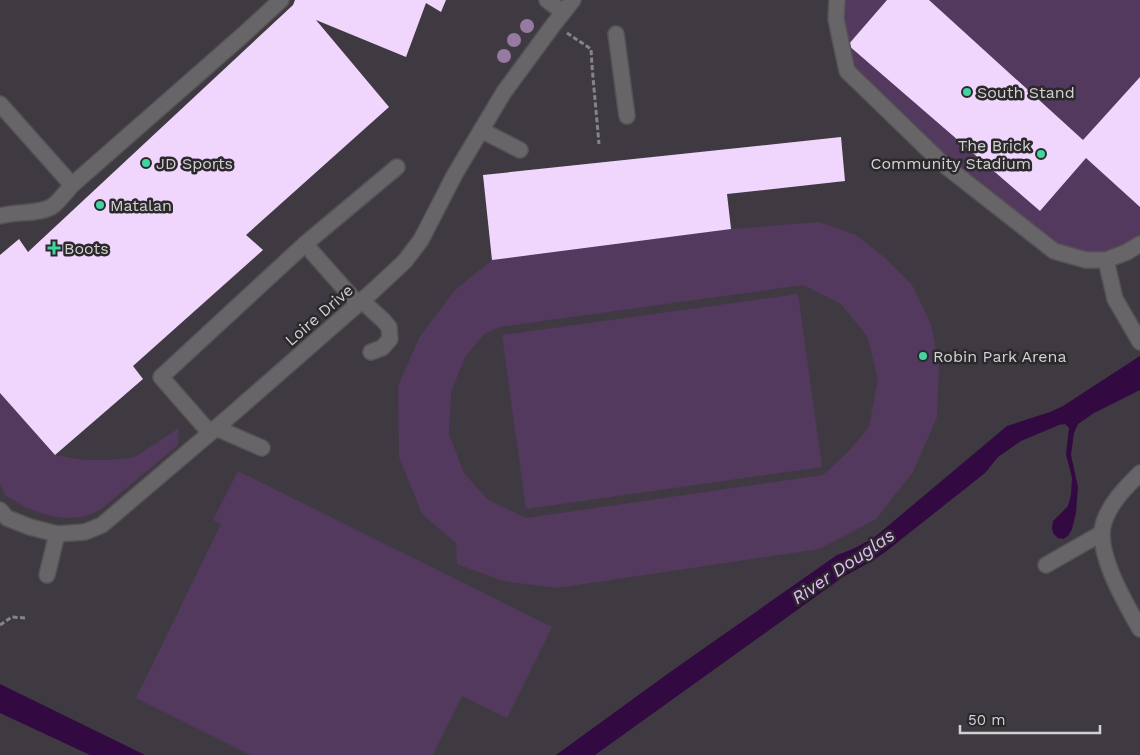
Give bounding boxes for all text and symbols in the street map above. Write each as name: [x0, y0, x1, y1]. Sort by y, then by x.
place label: South Stand: [977, 83, 1075, 102]
marker: South Stand: [961, 86, 973, 98]
place label: The Brick Community Stadium: [870, 136, 1031, 173]
marker: The Brick Community Stadium: [1035, 148, 1047, 160]
place label: JD Sports: [156, 154, 233, 173]
marker: JD Sports: [140, 157, 152, 169]
place label: Matalan: [110, 196, 172, 215]
marker: Matalan: [94, 199, 106, 211]
place label: Boots: [64, 239, 109, 258]
marker: Boots: [48, 242, 60, 254]
street label: Loire Drive: [281, 280, 357, 350]
place label: Robin Park Arena: [933, 347, 1067, 366]
marker: Robin Park Arena: [917, 350, 929, 362]
water label: River Douglas: [788, 524, 898, 608]
scale bar: [960, 702, 1100, 734]
text: 50 m: [968, 711, 1005, 729]

